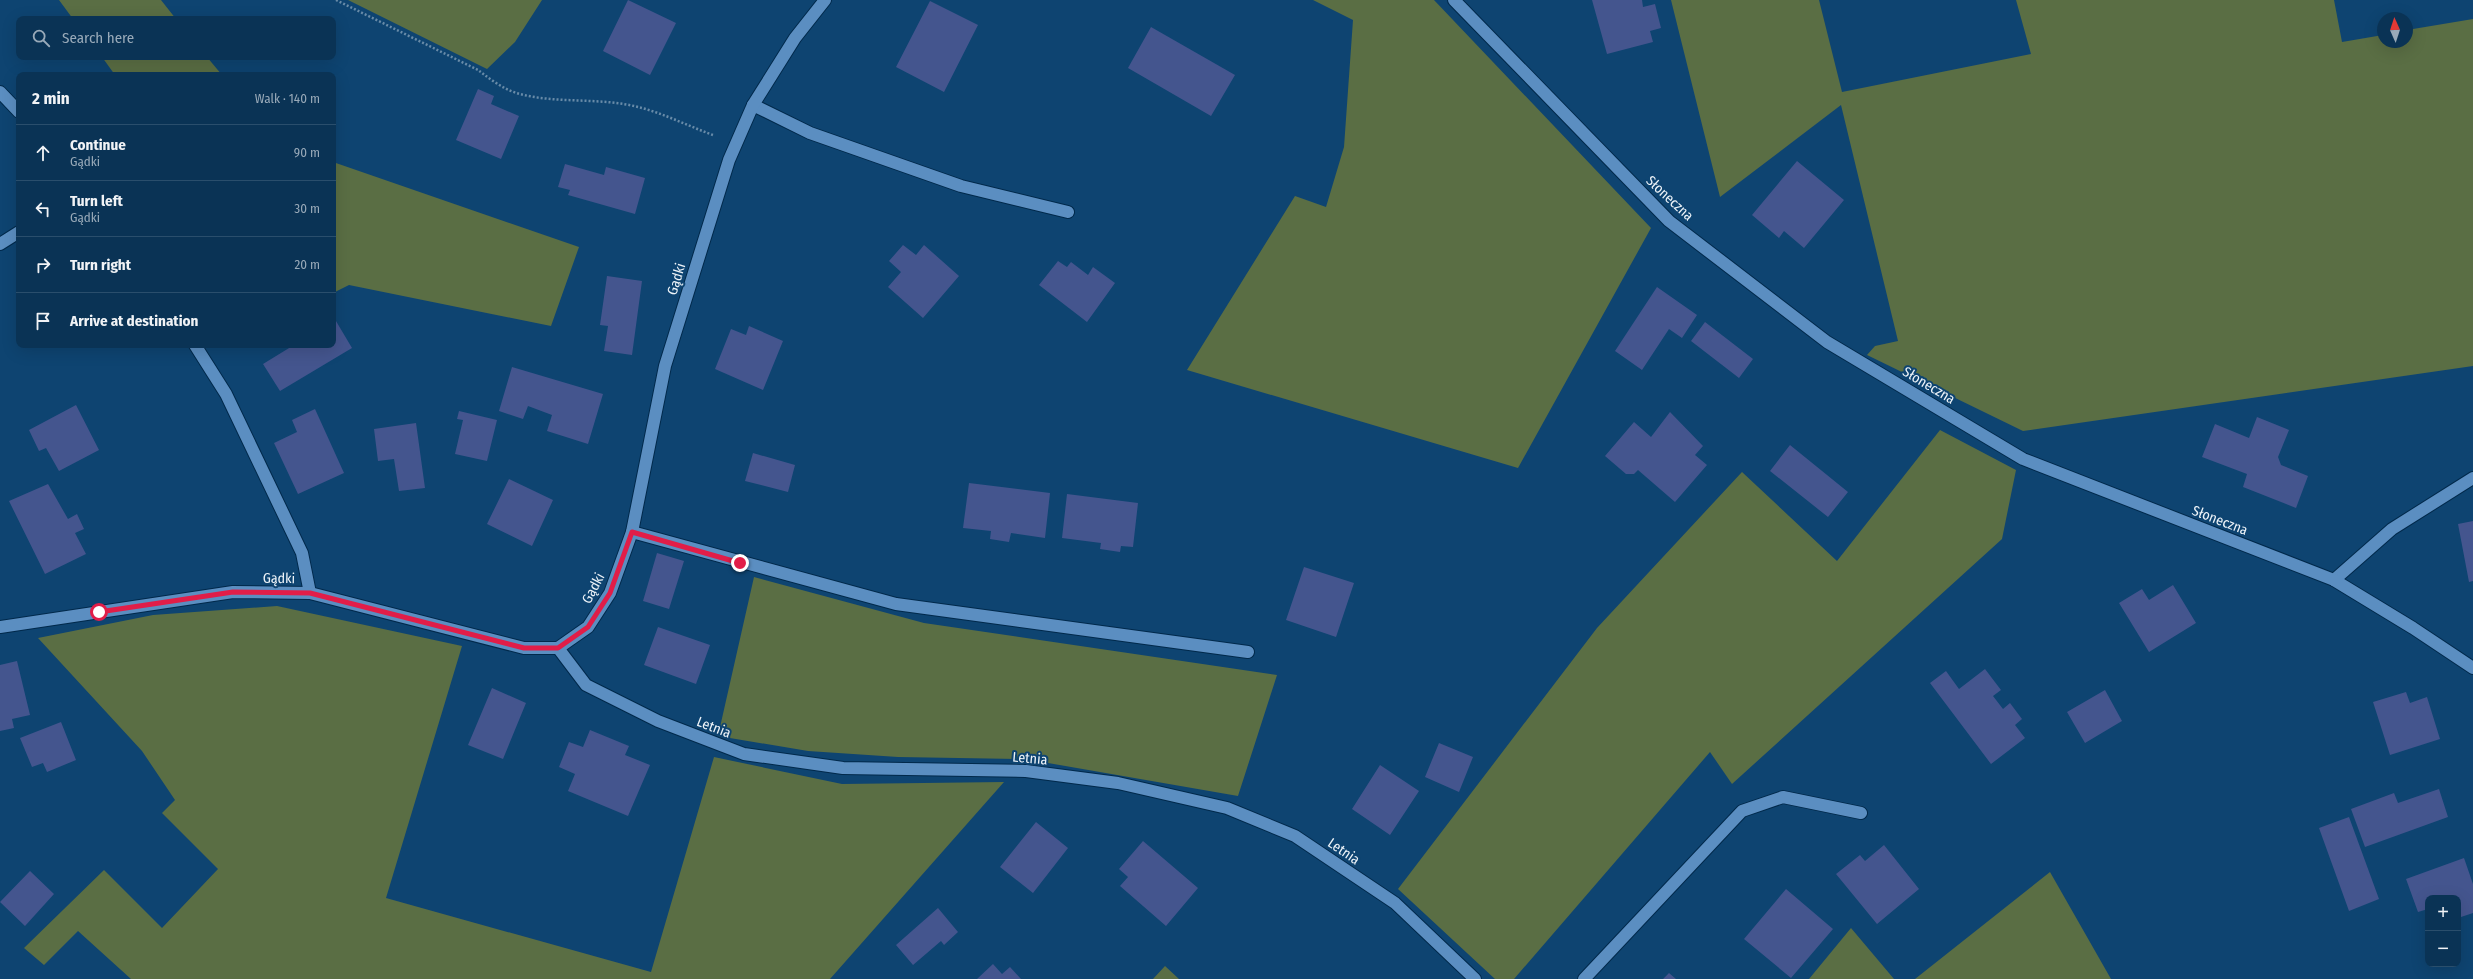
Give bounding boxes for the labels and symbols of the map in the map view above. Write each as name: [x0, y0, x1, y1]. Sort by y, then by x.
north arrow: [2377, 12, 2413, 48]
street label: Słoneczna: [1643, 172, 1697, 225]
street label: Gądki: [664, 261, 689, 297]
street label: Słoneczna: [1899, 363, 1958, 408]
street label: Słoneczna: [2190, 502, 2250, 539]
route end: [731, 554, 749, 572]
street label: Gądki: [263, 570, 295, 587]
street label: Gądki: [578, 570, 609, 607]
route start: [90, 603, 108, 621]
street label: Letnia: [694, 713, 733, 742]
street label: Letnia: [1012, 748, 1048, 769]
street label: Letnia: [1324, 835, 1363, 868]

